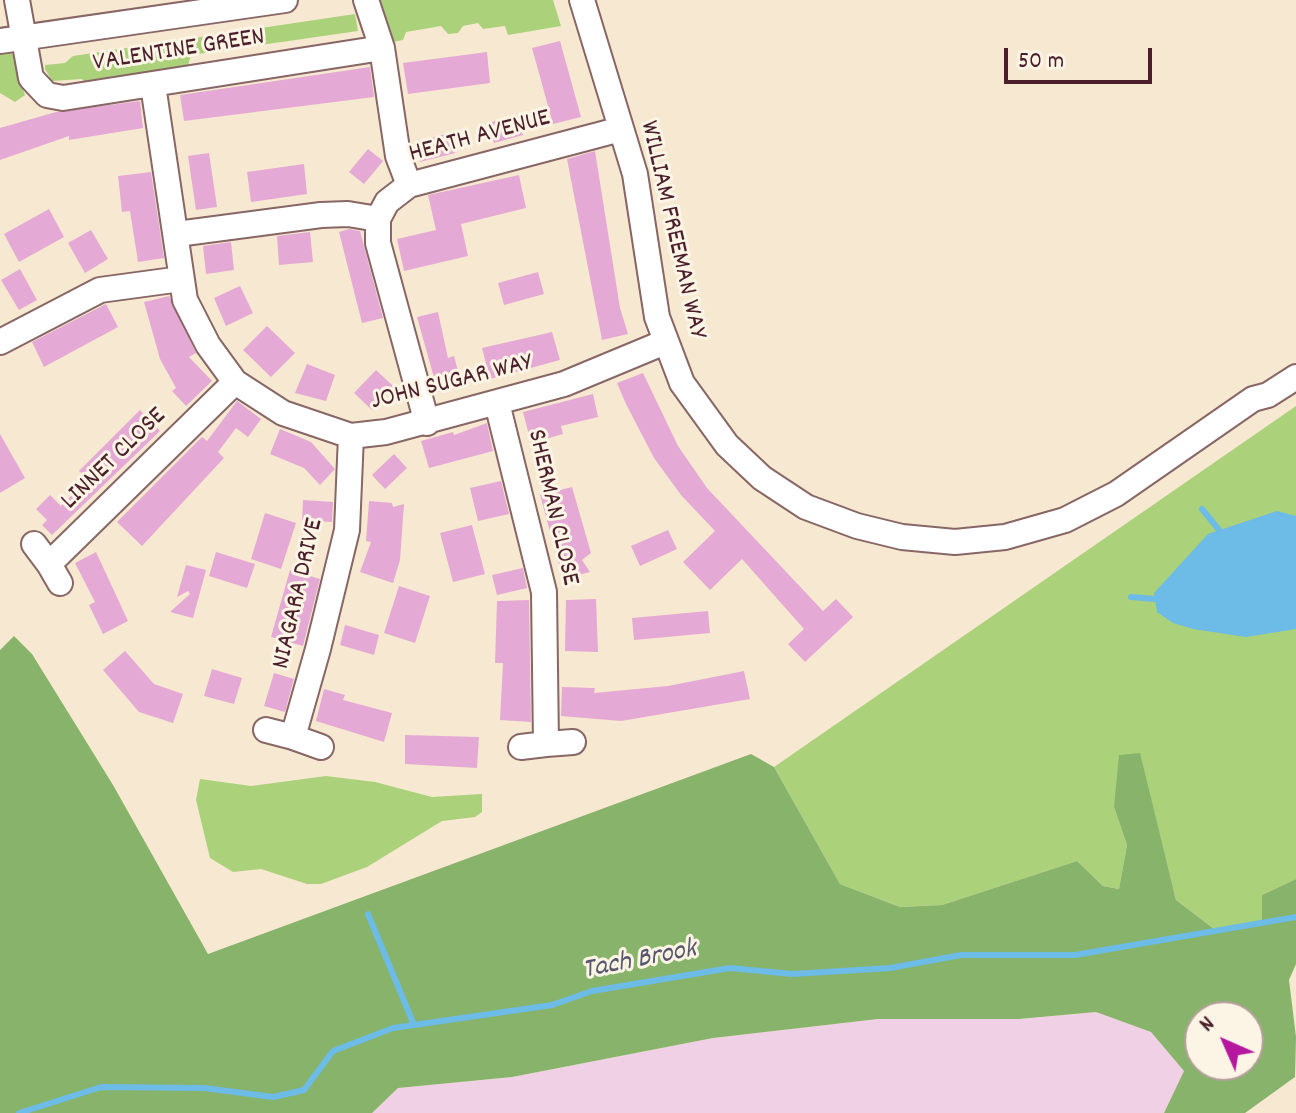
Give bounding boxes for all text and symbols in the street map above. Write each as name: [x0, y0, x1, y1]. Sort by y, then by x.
street label: VALENTINE GREEN: [91, 23, 267, 81]
scale bar: [1008, 32, 1156, 82]
text: 50 m: [1018, 45, 1064, 79]
street label: HEATH AVENUE: [406, 104, 554, 172]
street label: WILLIAM FREEMAN WAY: [631, 118, 711, 342]
street label: JOHN SUGAR WAY: [368, 349, 536, 419]
street label: LINNET CLOSE: [56, 402, 174, 518]
street label: SHERMAN CLOSE: [518, 427, 584, 589]
street label: NIAGARA DRIVE: [268, 516, 332, 672]
water label: Tach Brook: [580, 935, 700, 989]
north arrow: [1184, 1001, 1264, 1081]
text: N: [1193, 1010, 1223, 1040]

